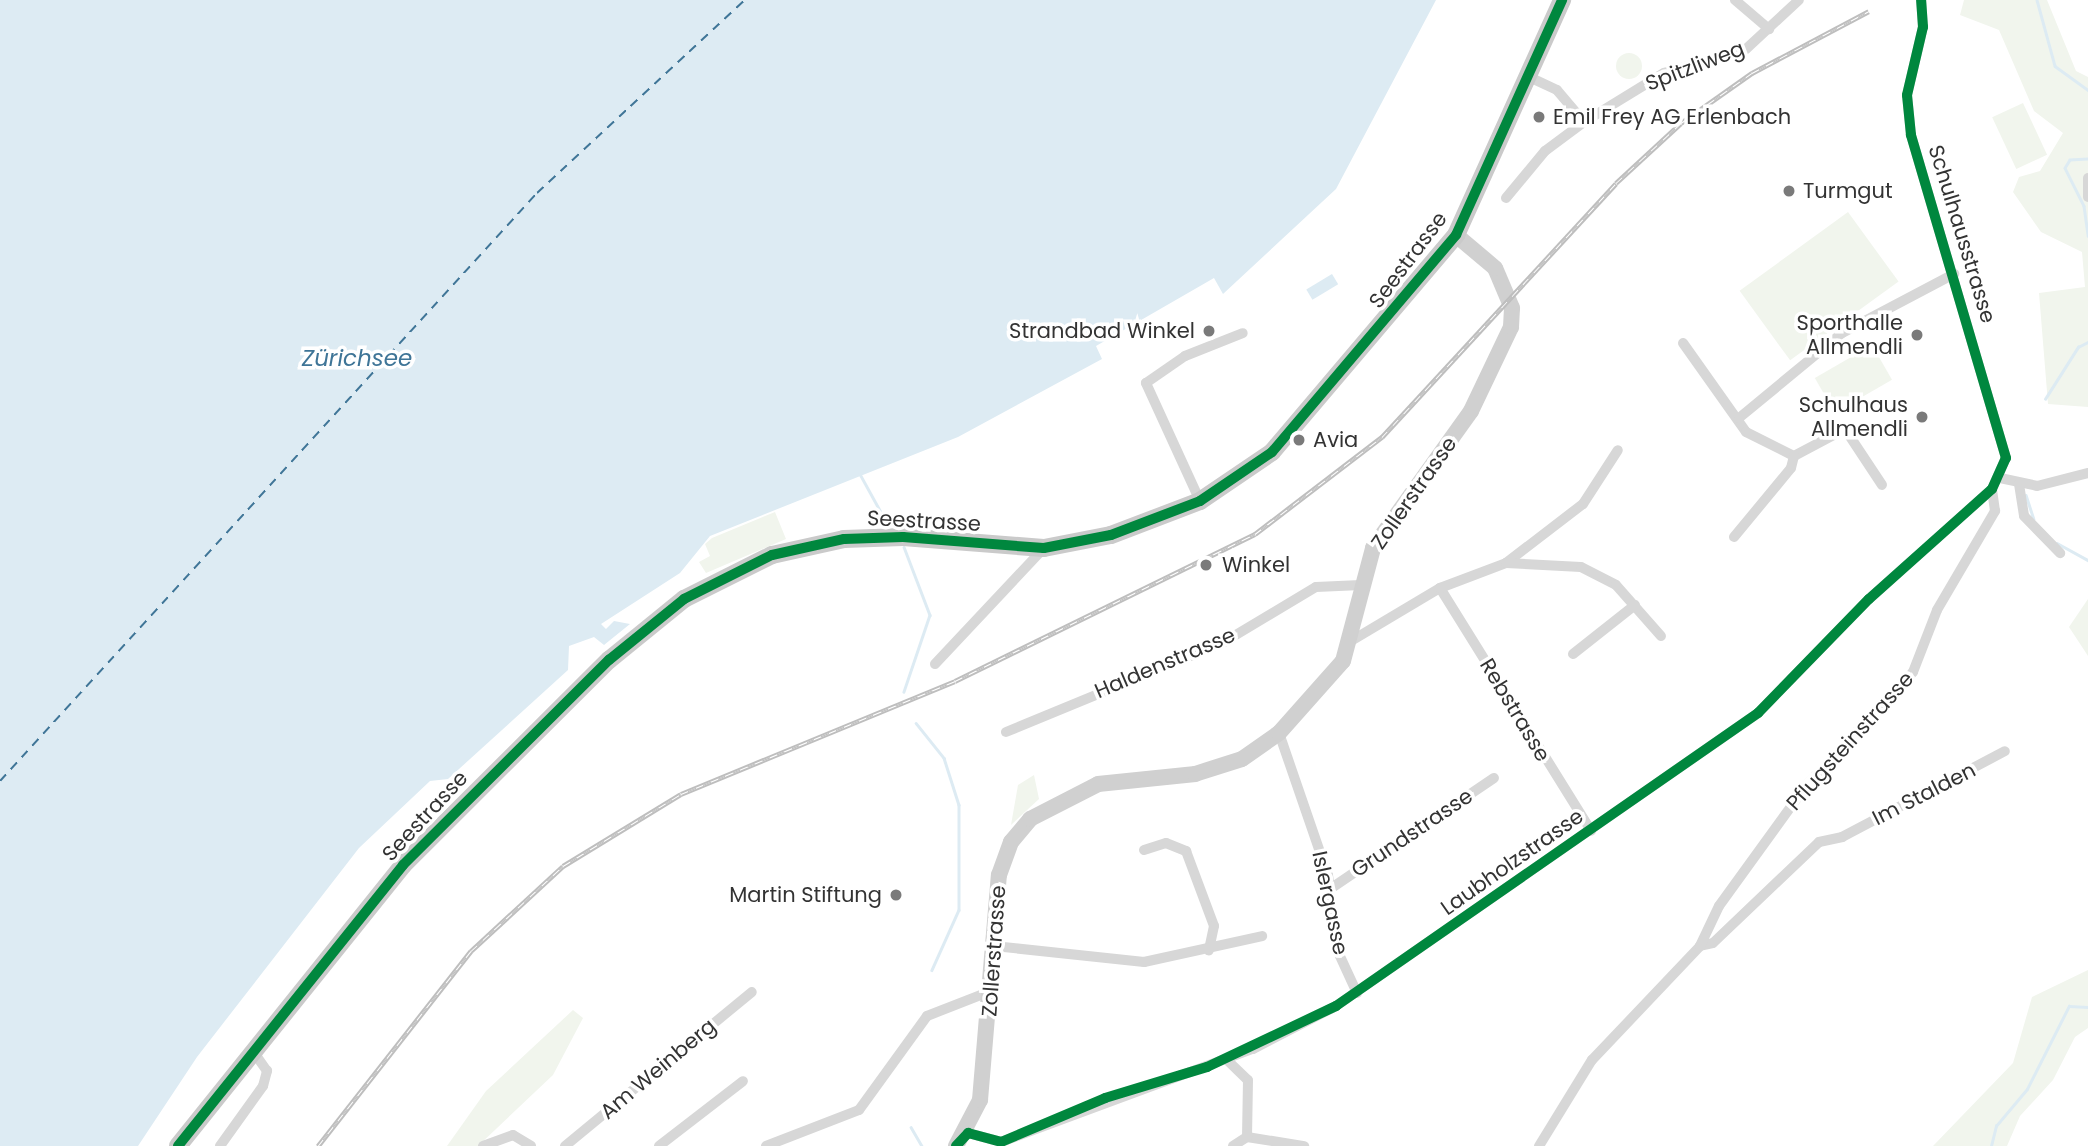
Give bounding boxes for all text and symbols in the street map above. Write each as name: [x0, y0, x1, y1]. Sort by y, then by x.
street label: Spitzliweg: [1642, 36, 1748, 96]
place label: Emil Frey AG Erlenbach: [1553, 104, 1791, 130]
marker: Emil Frey AG Erlenbach: [1531, 109, 1547, 125]
street label: Schulhausstrasse: [1923, 142, 2001, 326]
place label: Turmgut: [1803, 178, 1893, 204]
marker: Turmgut: [1781, 183, 1797, 199]
street label: Seestrasse: [1364, 207, 1452, 313]
place label: Sporthalle Allmendli: [1797, 310, 1903, 360]
place label: Strandbad Winkel: [1009, 318, 1195, 344]
marker: Strandbad Winkel: [1201, 323, 1217, 339]
marker: Sporthalle Allmendli: [1909, 327, 1925, 343]
water label: Zürichsee: [302, 344, 412, 372]
place label: Schulhaus Allmendli: [1799, 392, 1908, 442]
marker: Schulhaus Allmendli: [1914, 409, 1930, 425]
place label: Avia: [1313, 427, 1358, 453]
marker: Avia: [1291, 432, 1307, 448]
street label: Zollerstrasse: [1366, 432, 1462, 554]
street label: Seestrasse: [866, 505, 982, 537]
place label: Winkel: [1222, 552, 1290, 578]
marker: Winkel: [1196, 555, 1216, 575]
street label: Haldenstrasse: [1091, 622, 1239, 704]
street label: Rebstrasse: [1474, 654, 1556, 766]
street label: Pflugsteinstrasse: [1781, 667, 1919, 815]
street label: Im Stalden: [1868, 757, 1980, 831]
street label: Seestrasse: [377, 766, 473, 866]
street label: Grundstrasse: [1347, 783, 1477, 883]
street label: Laubholzstrasse: [1436, 803, 1588, 921]
street label: Islergasse: [1307, 849, 1353, 957]
place label: Martin Stiftung: [729, 882, 882, 908]
street label: Zollerstrasse: [977, 884, 1011, 1018]
marker: Martin Stiftung: [888, 887, 904, 903]
street label: Am Weinberg: [595, 1013, 721, 1125]

